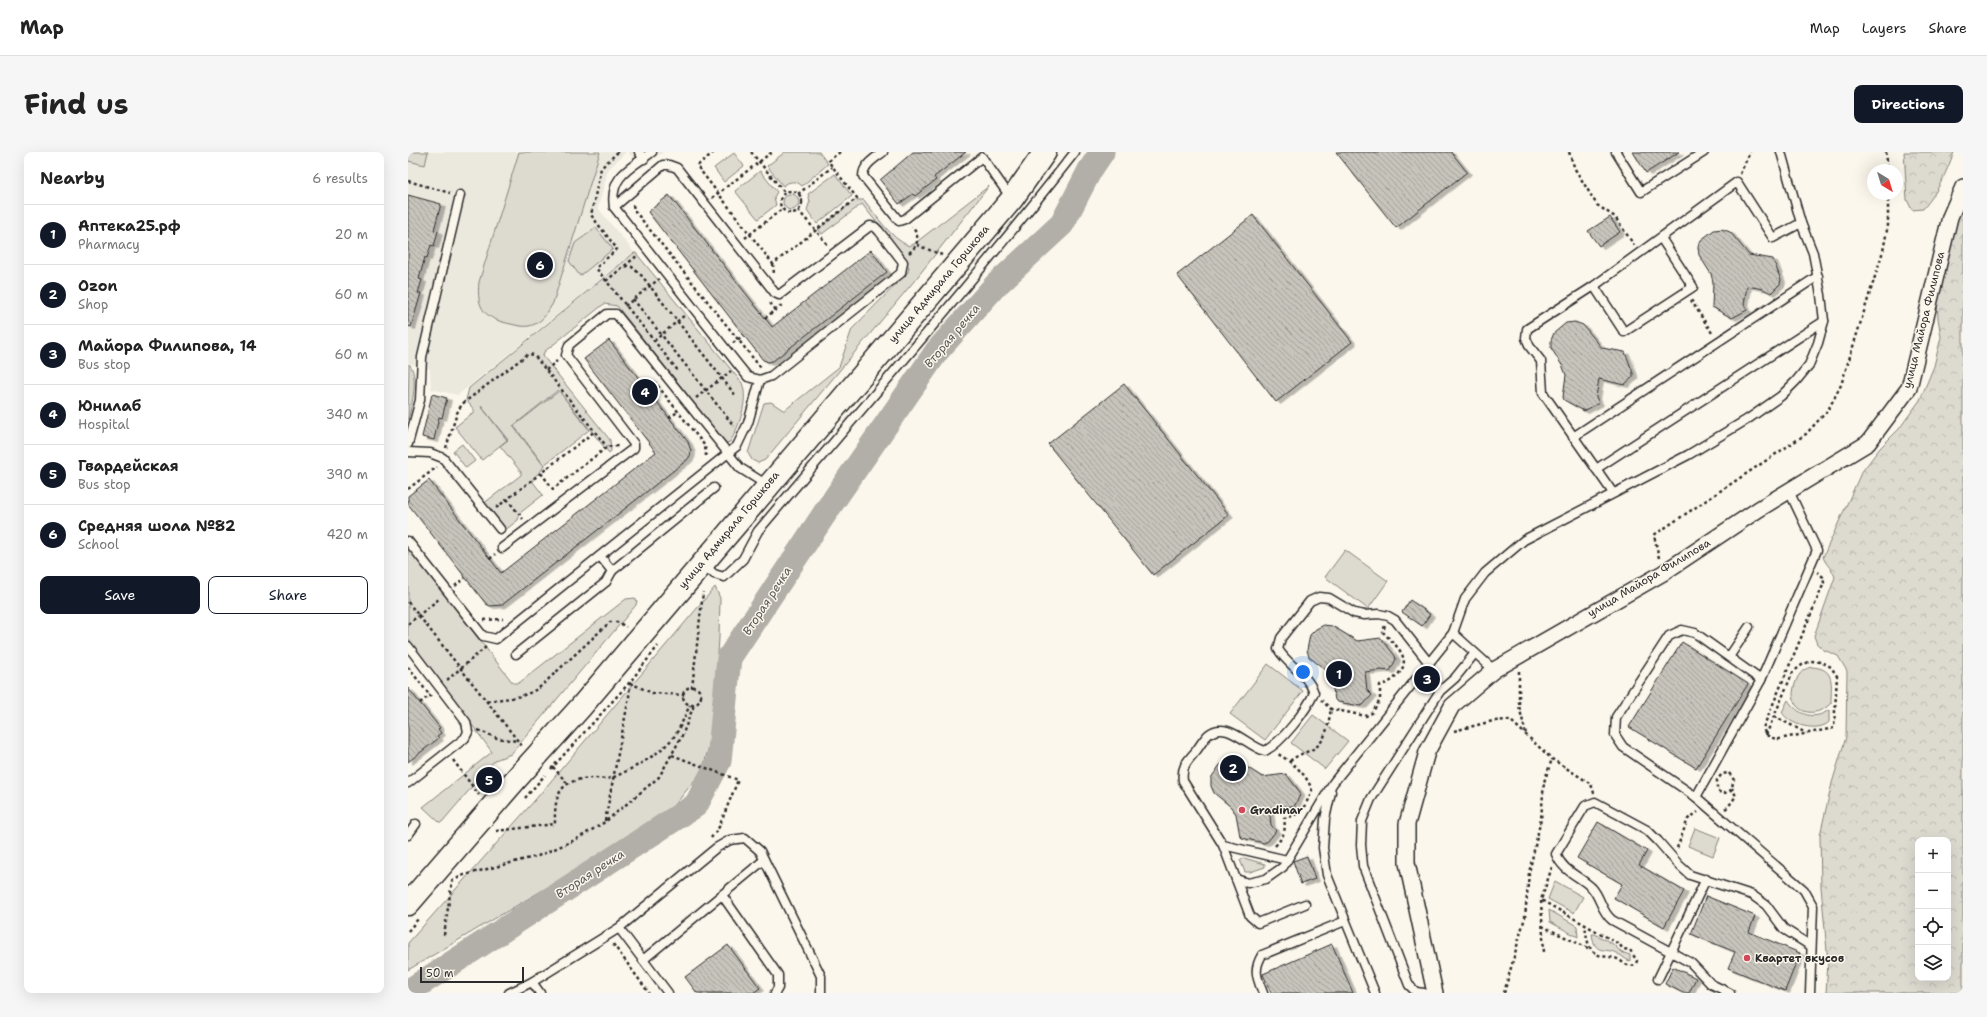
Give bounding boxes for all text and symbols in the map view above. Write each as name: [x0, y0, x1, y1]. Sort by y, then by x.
text: Map: [20, 15, 64, 40]
text: Map: [1810, 19, 1840, 37]
text: Layers: [1862, 19, 1906, 37]
text: Share: [1928, 19, 1967, 37]
text: Find us: [24, 85, 129, 123]
button: Directions: [1854, 85, 1963, 123]
north arrow: [1867, 164, 1903, 200]
text: Nearby: [40, 167, 105, 189]
text: 6 results: [312, 170, 368, 187]
text: Аптека25.рф: [78, 216, 180, 236]
street label: улица Адмирала Горшкова: [885, 222, 993, 346]
text: 1: [50, 226, 56, 243]
text: 20 m: [335, 226, 368, 243]
text: Pharmacy: [78, 236, 140, 253]
pin: 6: [527, 250, 553, 280]
street label: улица Майора Филипова: [1900, 250, 1948, 390]
text: Ozon: [78, 276, 118, 296]
text: 2: [48, 286, 58, 303]
text: 60 m: [335, 286, 368, 303]
text: Shop: [78, 296, 108, 313]
water label: Вторая речка: [921, 301, 983, 371]
text: Майора Филипова, 14: [78, 336, 257, 356]
text: 3: [48, 346, 58, 363]
text: 60 m: [335, 346, 368, 363]
text: Bus stop: [78, 356, 130, 373]
pin: 4: [632, 377, 658, 407]
text: Юнилаб: [78, 396, 141, 416]
text: 4: [48, 406, 58, 423]
text: 340 m: [326, 406, 368, 423]
text: Hospital: [78, 416, 129, 433]
text: Гвардейская: [78, 456, 179, 476]
text: 5: [49, 466, 57, 483]
text: 390 m: [326, 466, 368, 483]
street label: улица Адмирала Горшкова: [675, 468, 783, 592]
text: Bus stop: [78, 476, 130, 493]
text: Средняя шола №82: [78, 516, 236, 536]
text: 6: [48, 526, 58, 543]
text: 420 m: [326, 526, 368, 543]
street label: улица Майора Филипова: [1585, 535, 1713, 621]
text: School: [78, 536, 119, 553]
water label: Вторая речка: [739, 564, 795, 638]
button: Save: [40, 576, 200, 614]
button: Share: [208, 576, 368, 614]
pin: 1: [1326, 659, 1352, 689]
your location: [1293, 662, 1313, 682]
pin: 3: [1414, 664, 1440, 694]
pin: 2: [1220, 753, 1246, 783]
pin: 5: [476, 765, 502, 795]
place label: Gradinar: [1250, 803, 1303, 818]
marker: Gradinar: [1237, 805, 1247, 815]
map controls: [1915, 837, 1951, 981]
button: +: [1915, 837, 1951, 873]
water label: Вторая речка: [553, 846, 627, 902]
button: −: [1915, 873, 1951, 909]
button: locate: [1915, 909, 1951, 945]
button: layers: [1915, 945, 1951, 981]
place label: Квартет вкусов: [1755, 951, 1844, 966]
marker: Квартет вкусов: [1742, 953, 1752, 963]
scale bar: [420, 965, 524, 984]
text: 50 m: [426, 966, 454, 981]

